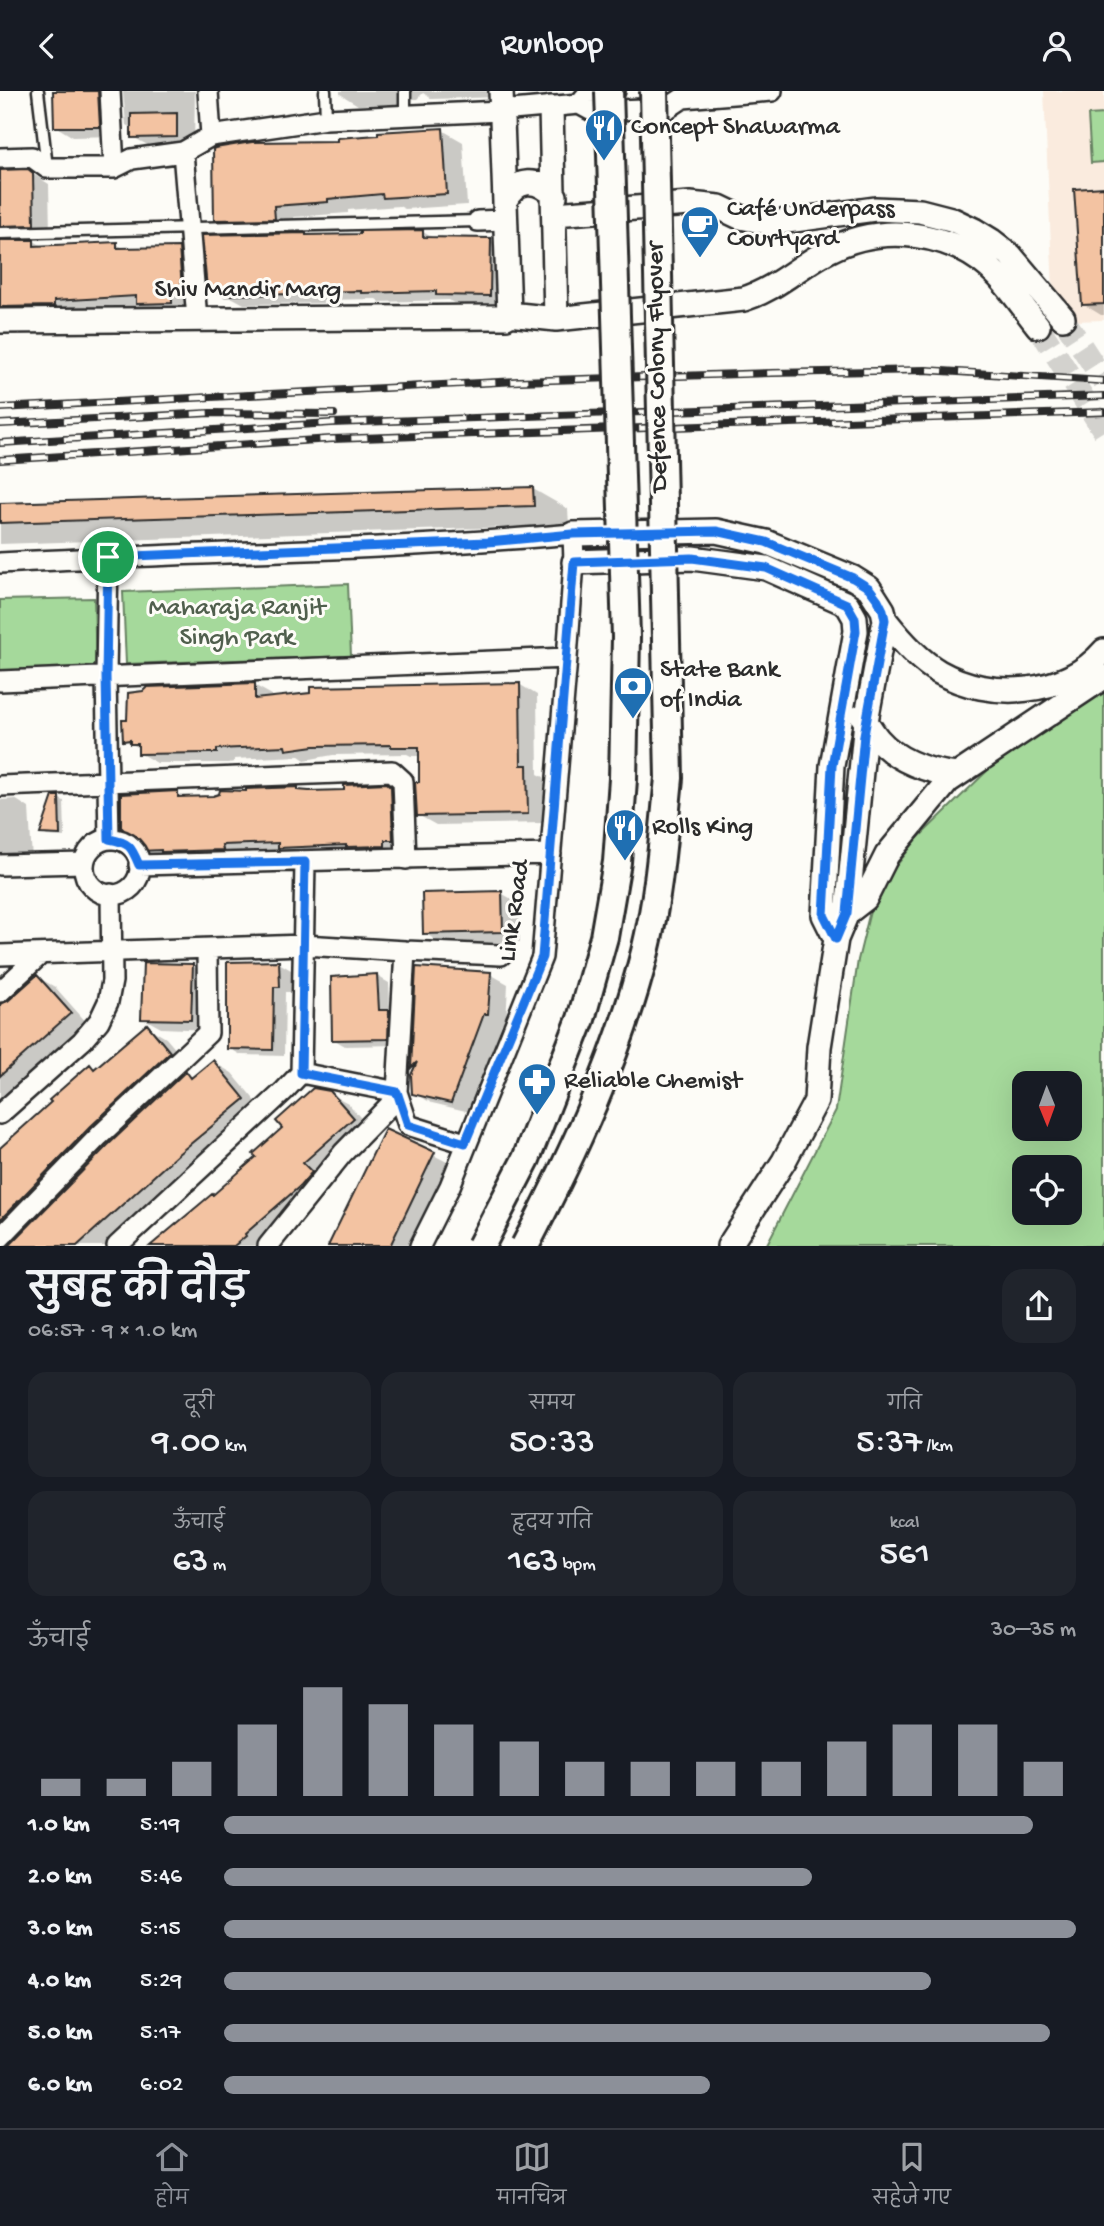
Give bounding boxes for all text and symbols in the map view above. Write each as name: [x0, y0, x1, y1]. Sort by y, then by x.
icon: back: [28, 27, 66, 65]
text: Runloop: [501, 27, 604, 65]
icon: person: [1038, 27, 1076, 65]
restaurant icon: Concept Shawarma: [583, 107, 625, 162]
place label: Concept Shawarma: [631, 113, 841, 144]
place label: Café Underpass Courtyard: [727, 195, 896, 256]
cafe icon: Café Underpass Courtyard: [679, 204, 721, 259]
street label: Defence Colony Flyover: [641, 239, 677, 494]
street label: Shiv Mandir Marg: [155, 276, 341, 307]
pin: [78, 527, 138, 587]
icon: arrive: [89, 538, 127, 576]
park label: Maharaja Ranjit Singh Park: [149, 594, 328, 655]
place label: State Bank of India: [660, 656, 781, 717]
bank icon: State Bank of India: [612, 665, 654, 720]
restaurant icon: Rolls King: [604, 807, 646, 862]
place label: Rolls King: [652, 813, 753, 844]
street label: Link Road: [494, 857, 539, 964]
pharmacy icon: Reliable Chemist: [516, 1061, 558, 1116]
place label: Reliable Chemist: [564, 1067, 744, 1098]
north arrow: [1012, 1071, 1082, 1141]
map controls: [1012, 1071, 1082, 1225]
button: locate: [1012, 1155, 1082, 1225]
button: share: [1002, 1269, 1076, 1343]
text: सुबह की दौड़: [28, 1270, 248, 1314]
text: 06:57 · 9 × 1.0 km: [28, 1318, 197, 1345]
text: दूरी: [184, 1394, 214, 1417]
text: समय: [529, 1394, 575, 1417]
text: गति: [887, 1394, 922, 1417]
text: 9.00: [152, 1423, 220, 1464]
text: 50:33: [509, 1423, 595, 1464]
text: 5:37: [856, 1423, 922, 1464]
text: km: [220, 1435, 247, 1458]
text: /km: [922, 1435, 953, 1458]
text: kcal: [890, 1512, 919, 1535]
text: ऊँचाई: [174, 1513, 225, 1536]
text: हृदय गति: [512, 1513, 592, 1536]
text: 561: [880, 1535, 930, 1576]
text: 63: [172, 1542, 208, 1583]
text: 163: [508, 1542, 558, 1583]
text: m: [208, 1554, 226, 1577]
text: bpm: [558, 1554, 596, 1577]
text: 30–35 m: [991, 1617, 1076, 1644]
text: ऊँचाई: [28, 1628, 90, 1655]
text: 1.0 km: [28, 1812, 90, 1839]
text: 5:19: [140, 1812, 180, 1839]
text: 2.0 km: [28, 1864, 92, 1891]
text: 5:46: [140, 1864, 182, 1891]
text: 3.0 km: [28, 1916, 92, 1943]
text: 5:15: [140, 1916, 181, 1943]
text: 4.0 km: [28, 1968, 91, 1995]
text: 5:29: [140, 1968, 182, 1995]
text: 5.0 km: [28, 2020, 92, 2047]
text: 5:17: [140, 2020, 181, 2047]
text: 6.0 km: [28, 2072, 92, 2099]
text: 6:02: [140, 2072, 183, 2099]
tab: होम: [153, 2138, 191, 2218]
tab: मानचित्र: [497, 2138, 567, 2218]
tab: सहेजे गए: [872, 2138, 951, 2218]

